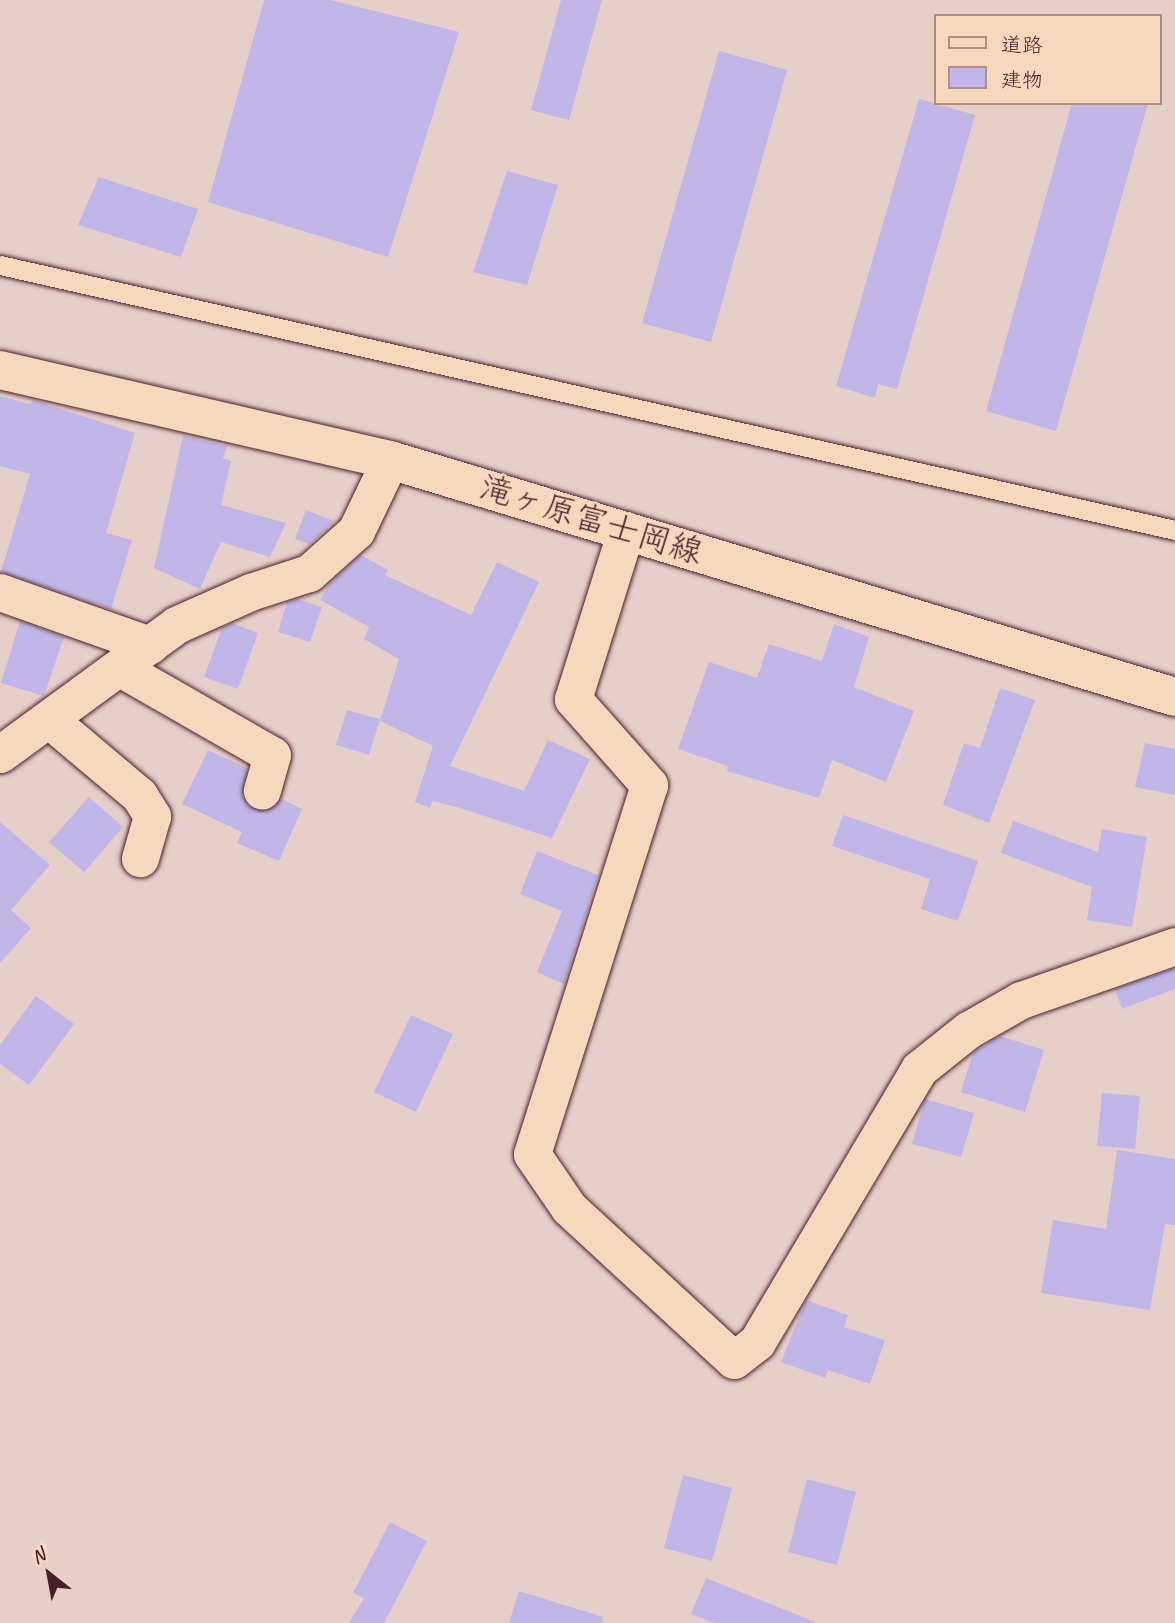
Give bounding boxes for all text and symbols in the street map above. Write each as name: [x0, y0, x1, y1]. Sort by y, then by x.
legend: [934, 14, 1161, 105]
text: 道路: [1001, 32, 1043, 58]
text: 建物: [1001, 67, 1043, 93]
street label: 滝ヶ原富士岡線: [475, 467, 707, 573]
north arrow: [14, 1539, 84, 1609]
text: N: [27, 1543, 49, 1569]

